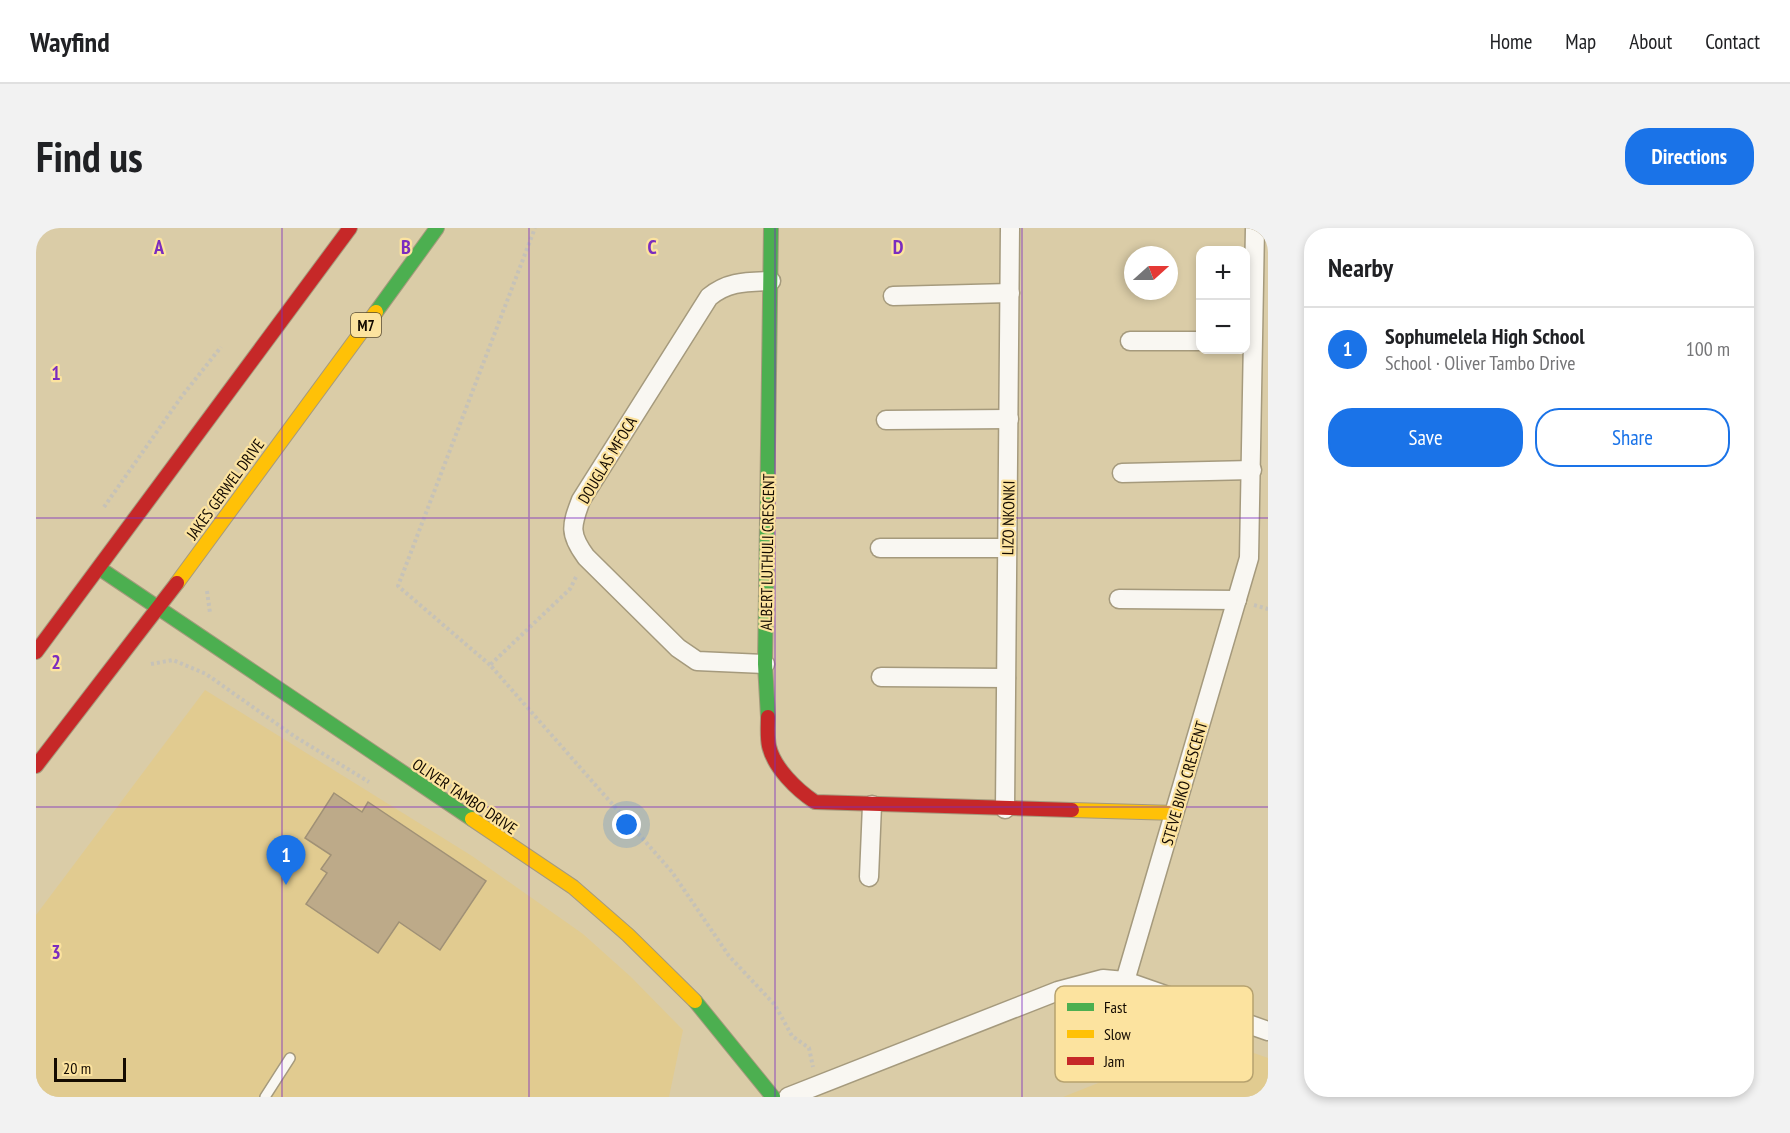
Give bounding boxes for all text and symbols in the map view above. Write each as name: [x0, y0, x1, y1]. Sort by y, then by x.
text: Wayfind: [30, 23, 110, 60]
text: Home: [1490, 28, 1532, 55]
text: Map: [1565, 28, 1596, 55]
text: About: [1629, 28, 1672, 55]
text: Contact: [1705, 28, 1760, 55]
button: Directions: [1625, 128, 1754, 185]
text: Find us: [36, 129, 143, 184]
text: A: [153, 234, 165, 260]
text: B: [401, 234, 411, 260]
text: C: [647, 234, 657, 260]
text: D: [893, 234, 904, 260]
north arrow: [1124, 246, 1178, 300]
map controls: [1196, 246, 1250, 354]
button: +: [1196, 246, 1250, 300]
text: Nearby: [1328, 251, 1393, 284]
button: −: [1196, 300, 1250, 354]
road number: M7: [351, 313, 381, 337]
text: Sophumelela High School: [1385, 322, 1585, 350]
text: 1: [1343, 336, 1352, 362]
text: 100 m: [1686, 336, 1730, 362]
text: School · Oliver Tambo Drive: [1385, 350, 1576, 376]
text: 1: [51, 360, 61, 386]
button: Save: [1328, 408, 1523, 467]
button: Share: [1535, 408, 1730, 467]
street label: DOUGLAS MFOCA: [573, 412, 641, 507]
street label: JAKES GERWEL DRIVE: [181, 435, 268, 544]
street label: ALBERT LUTHULI CRESCENT: [756, 473, 778, 631]
street label: LIZO NKONKI: [997, 481, 1019, 555]
text: 2: [51, 649, 61, 675]
street label: STEVE BIKO CRESCENT: [1157, 719, 1211, 847]
street label: OLIVER TAMBO DRIVE: [409, 754, 521, 838]
your location: [612, 810, 641, 839]
pin: 1: [266, 836, 306, 885]
text: 3: [51, 939, 61, 965]
legend: [1055, 986, 1253, 1082]
text: Fast: [1104, 997, 1127, 1017]
text: Slow: [1104, 1024, 1131, 1044]
text: Jam: [1103, 1051, 1125, 1071]
scale bar: [54, 1055, 126, 1082]
text: 20 m: [63, 1058, 91, 1078]

